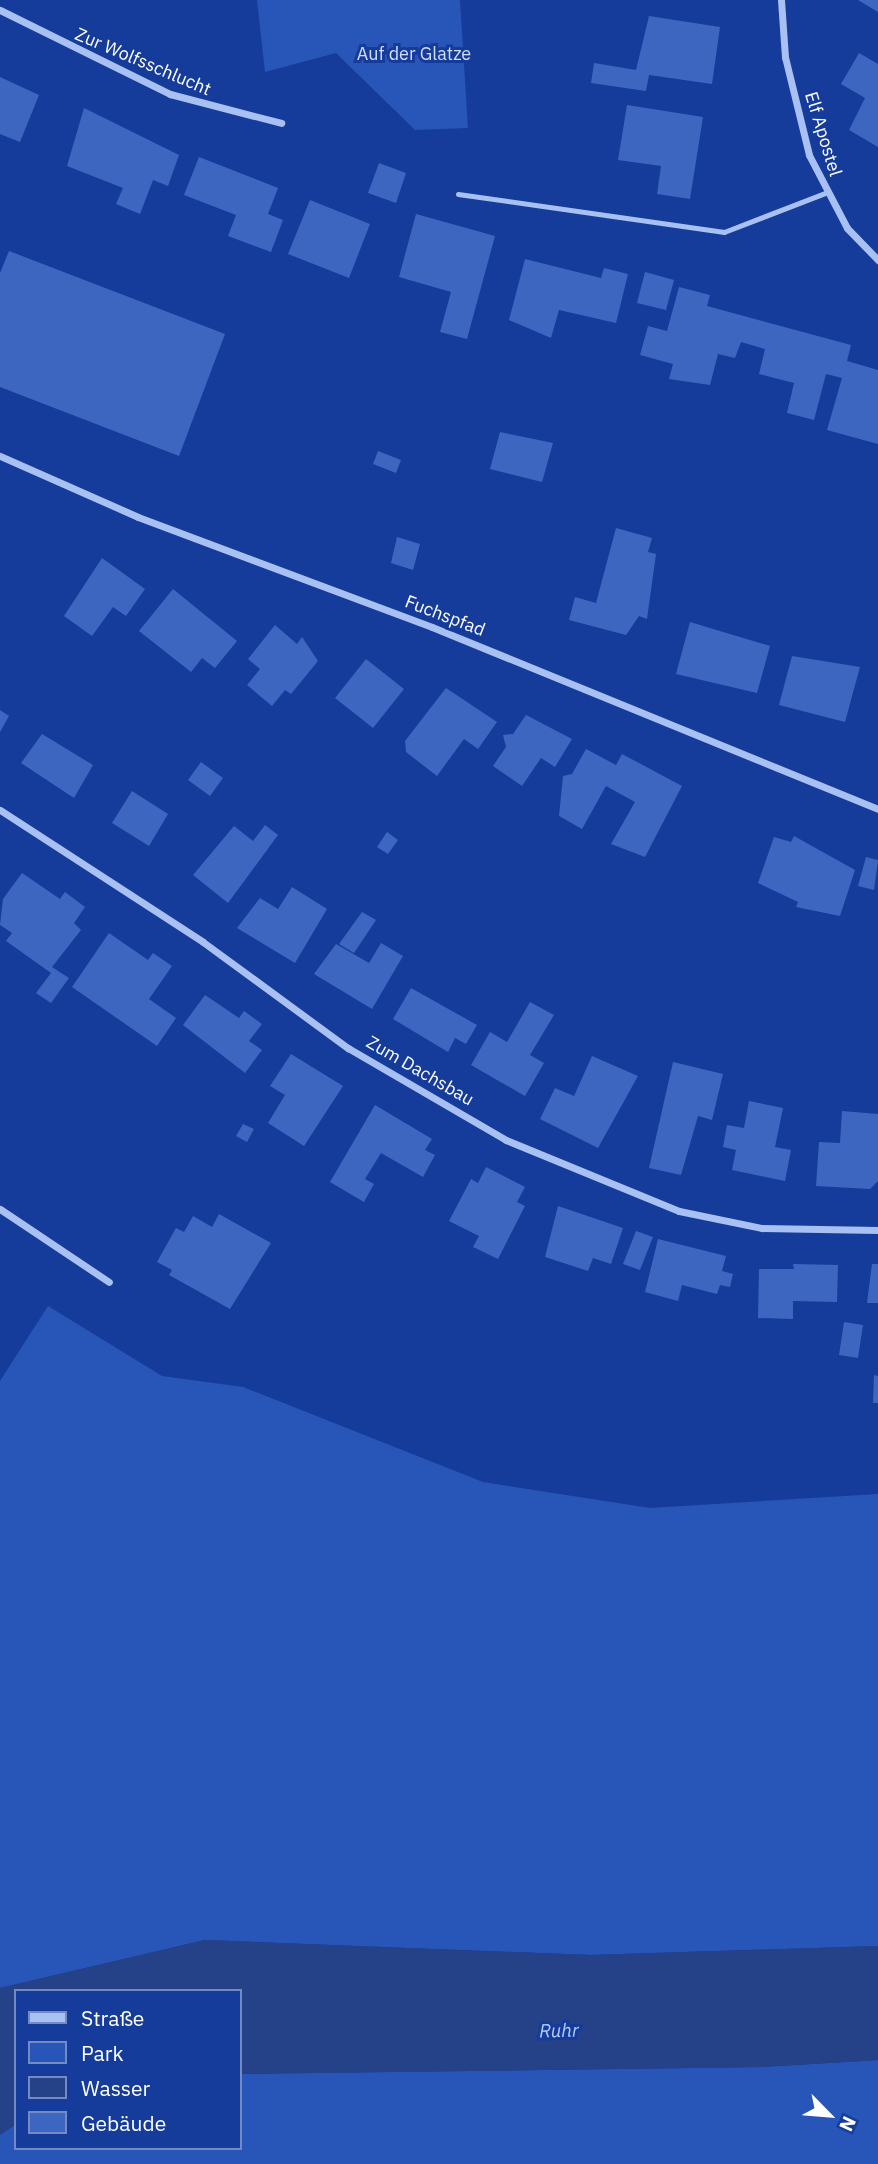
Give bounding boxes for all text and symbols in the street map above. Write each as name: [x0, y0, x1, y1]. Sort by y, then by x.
street label: Zur Wolfsschlucht: [72, 24, 214, 100]
park label: Auf der Glatze: [357, 43, 471, 65]
street label: Elf Apostel: [800, 89, 846, 179]
street label: Fuchspfad: [402, 591, 488, 641]
street label: Zum Dachsbau: [362, 1032, 478, 1110]
legend: [14, 1989, 242, 2150]
text: Straße: [81, 2004, 144, 2032]
water label: Ruhr: [539, 2019, 579, 2043]
text: Park: [81, 2039, 124, 2067]
text: Wasser: [81, 2074, 150, 2102]
north arrow: [794, 2080, 864, 2150]
text: Gebäude: [81, 2109, 166, 2137]
text: N: [834, 2113, 862, 2135]

